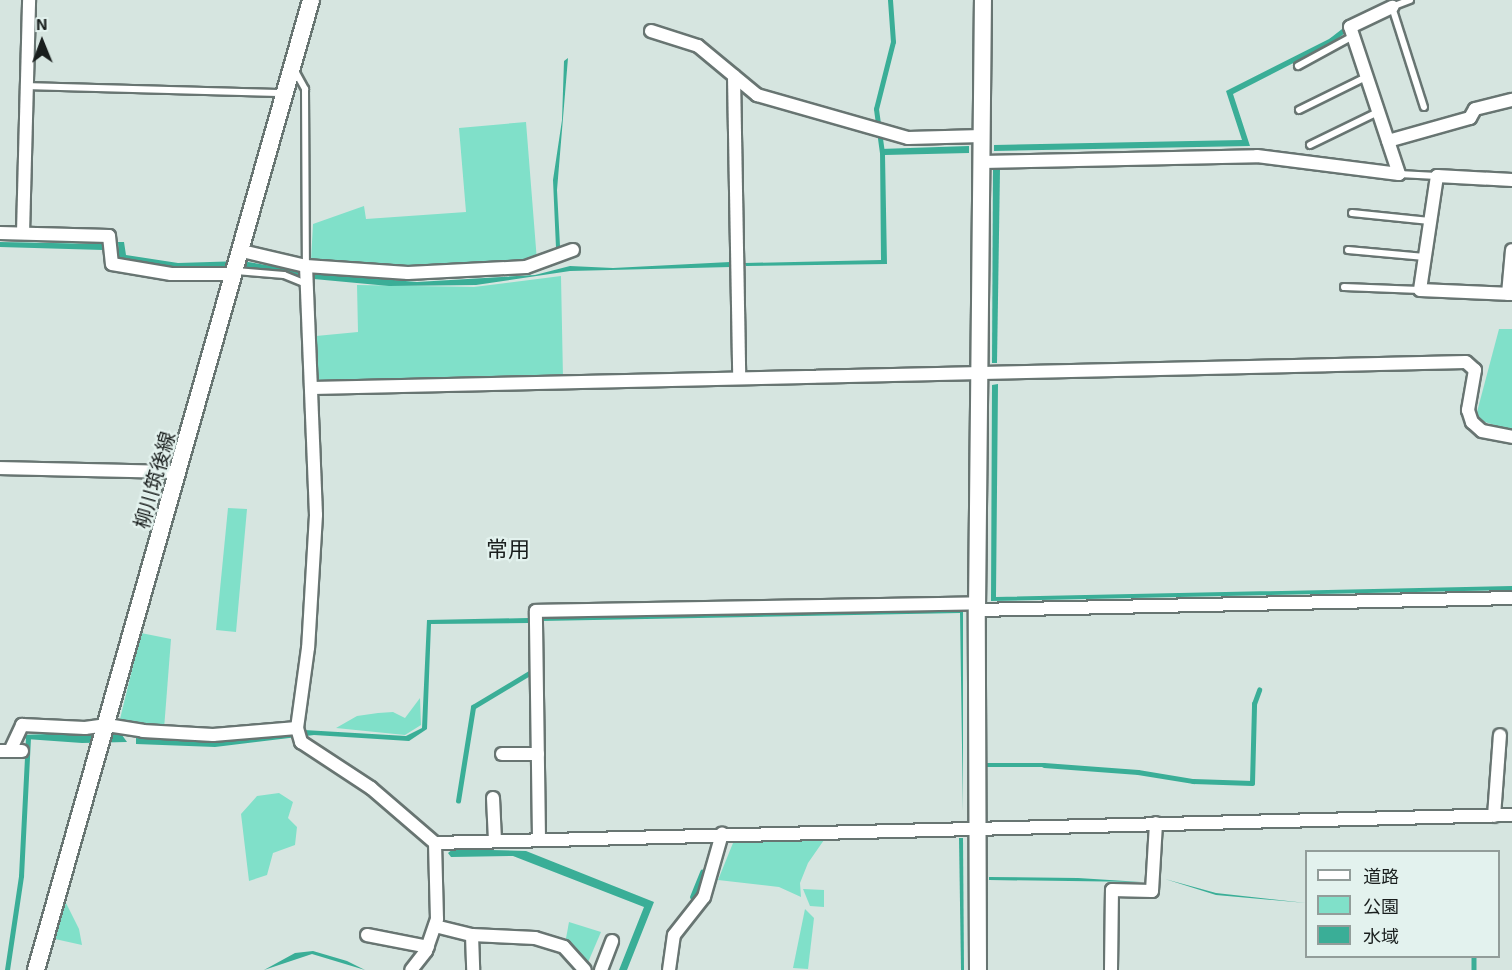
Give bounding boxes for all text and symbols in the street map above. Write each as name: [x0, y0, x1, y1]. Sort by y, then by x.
north arrow: [12, 12, 72, 72]
text: N: [36, 14, 48, 33]
street label: 柳川筑後線: [129, 429, 179, 531]
district label: 常用: [486, 536, 530, 562]
legend: [1305, 850, 1500, 958]
text: 道路: [1363, 865, 1399, 887]
text: 公園: [1363, 895, 1399, 917]
text: 水域: [1363, 925, 1399, 947]

